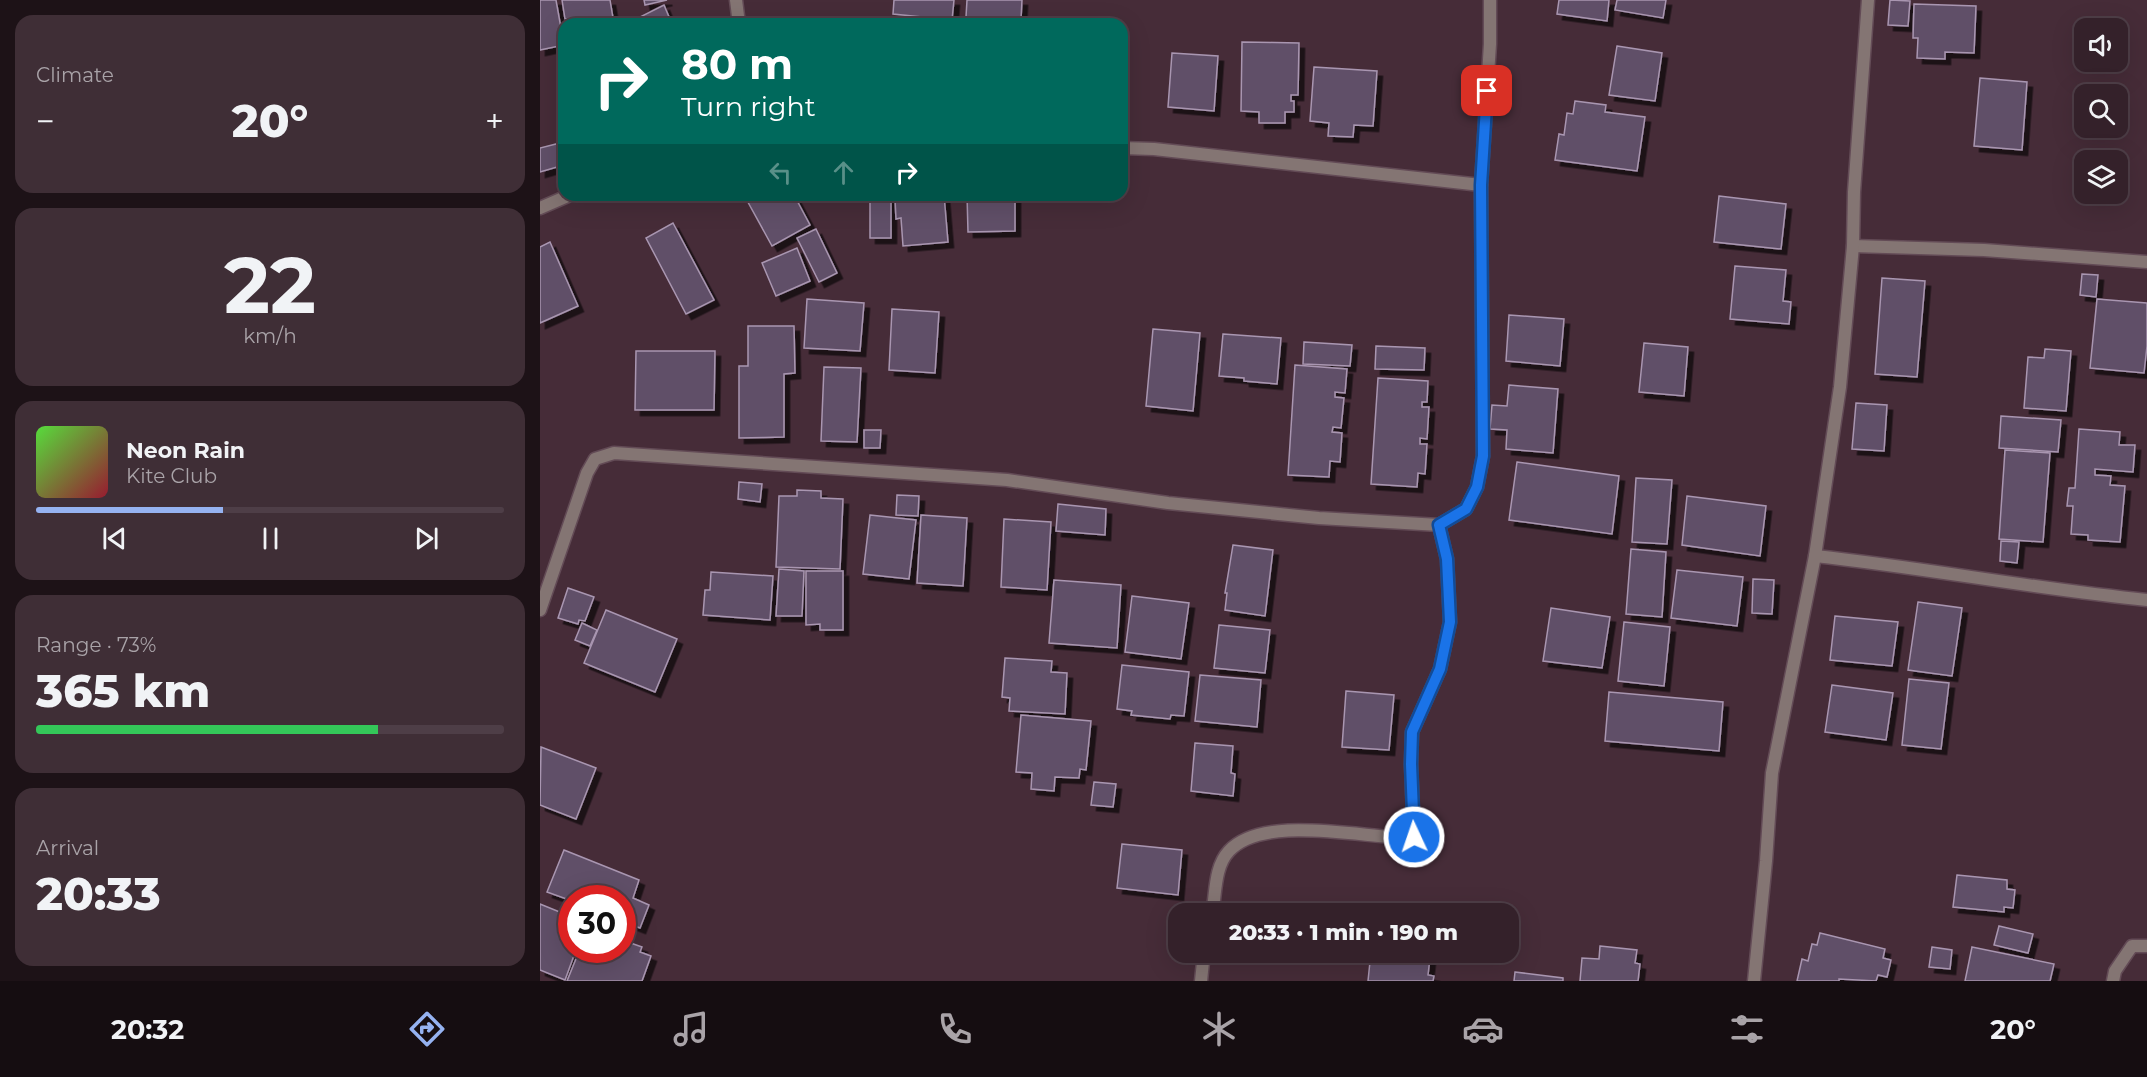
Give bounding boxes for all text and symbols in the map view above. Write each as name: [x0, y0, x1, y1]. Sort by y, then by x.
map controls: [2074, 18, 2128, 204]
button: sound: [2074, 18, 2128, 72]
text: 80 m: [681, 38, 793, 90]
icon: right: [582, 42, 660, 120]
text: Climate: [36, 63, 114, 87]
pin: [1461, 65, 1512, 116]
icon: arrive: [1470, 74, 1503, 107]
button: search: [2074, 84, 2128, 138]
text: Turn right: [681, 90, 816, 123]
text: 20°: [232, 93, 308, 148]
text: −: [36, 101, 55, 141]
text: +: [485, 101, 504, 141]
button: layers: [2074, 150, 2128, 204]
icon: left: [764, 156, 797, 189]
icon: ahead: [827, 156, 860, 189]
icon: right: [890, 156, 923, 189]
text: 22: [224, 237, 316, 333]
text: km/h: [243, 324, 297, 348]
text: Neon Rain: [126, 437, 245, 464]
text: Kite Club: [126, 464, 217, 488]
icon: previous: [98, 522, 131, 555]
icon: pause: [254, 522, 287, 555]
icon: next: [410, 522, 443, 555]
text: Range · 73%: [36, 633, 156, 657]
text: 365 km: [36, 663, 210, 718]
position arrow: [1382, 805, 1446, 869]
text: Arrival: [36, 836, 99, 860]
text: 20:33: [36, 866, 161, 921]
speed limit sign: 30: [558, 885, 636, 963]
text: 20:33 · 1 min · 190 m: [1229, 919, 1458, 946]
icon: directions: [406, 1008, 448, 1050]
icon: music: [670, 1008, 712, 1050]
icon: phone: [934, 1008, 976, 1050]
icon: climate: [1198, 1008, 1240, 1050]
icon: car: [1462, 1008, 1504, 1050]
icon: filters: [1726, 1008, 1768, 1050]
text: 20:32: [111, 1013, 184, 1046]
text: 20°: [1990, 1013, 2036, 1046]

